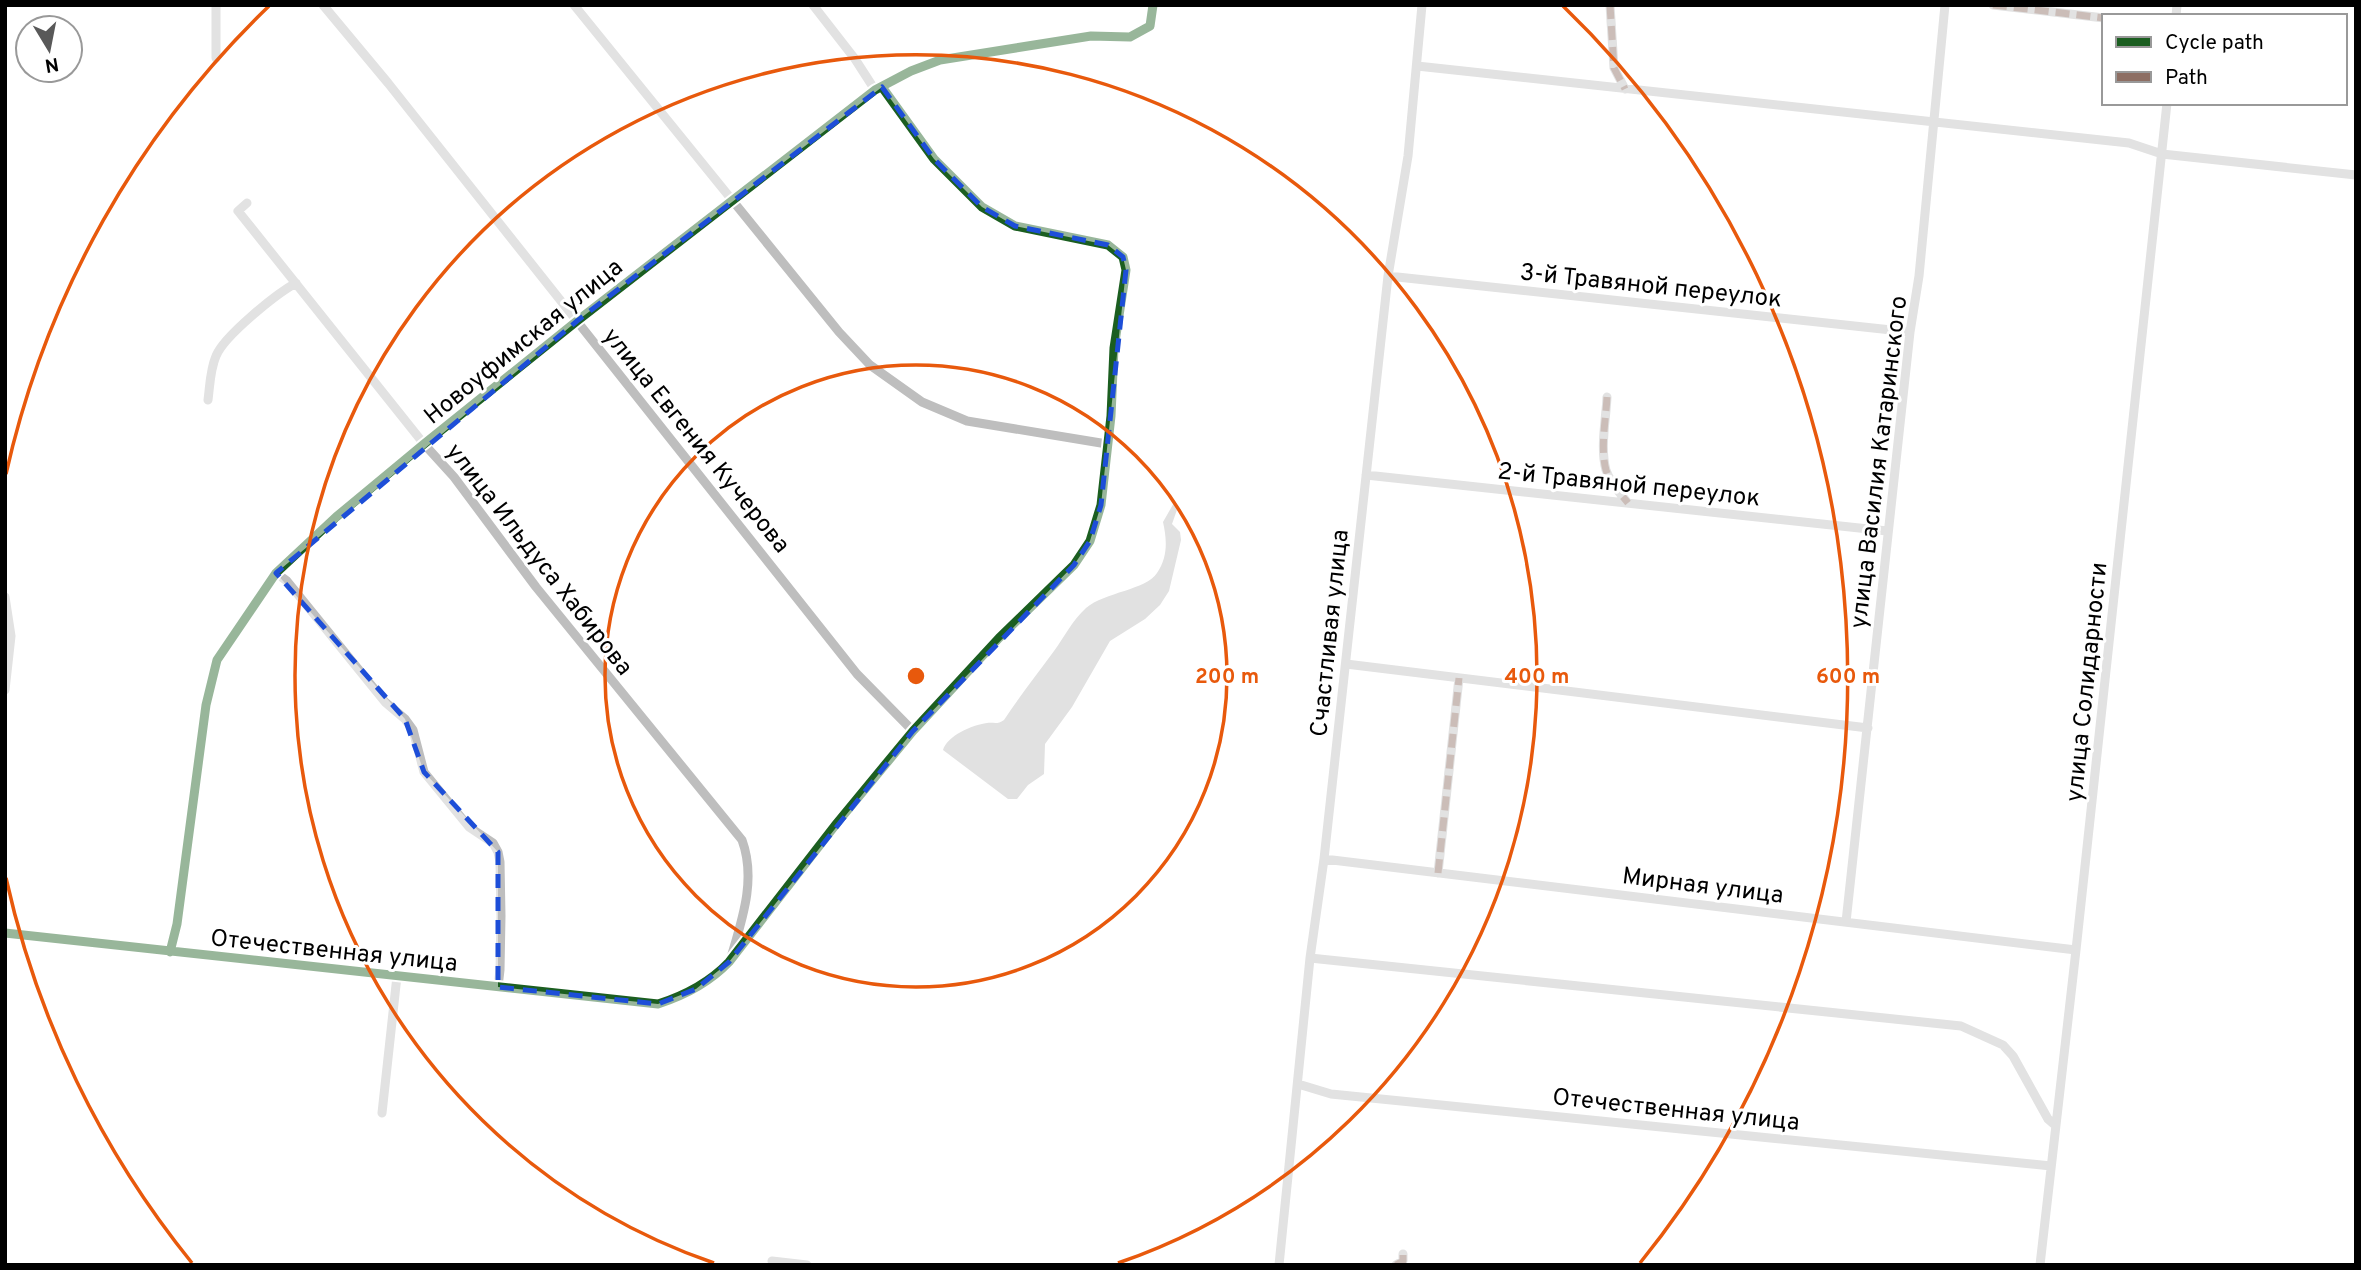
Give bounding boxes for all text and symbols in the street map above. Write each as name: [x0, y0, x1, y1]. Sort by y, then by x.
north arrow: [14, 14, 84, 84]
legend: [2102, 14, 2347, 105]
text: Cycle path: [2165, 30, 2264, 57]
text: N: [43, 51, 60, 77]
text: Path: [2165, 65, 2208, 92]
street label: Новоуфимская улица: [419, 253, 630, 432]
street label: 3-й Травяной переулок: [1518, 258, 1783, 316]
street label: улица Василия Катаринского: [1845, 294, 1915, 630]
street label: улица Евгения Кучерова: [595, 322, 796, 560]
street label: улица Ильдуса Хабирова: [438, 438, 638, 682]
street label: 2-й Травяной переулок: [1496, 457, 1762, 515]
street label: Счастливая улица: [1305, 528, 1357, 739]
street label: улица Солидарности: [2060, 561, 2115, 804]
centre of rings: [904, 664, 928, 688]
text: 200 m: [1195, 664, 1259, 691]
text: 400 m: [1505, 664, 1569, 691]
text: 600 m: [1816, 664, 1880, 691]
street label: Мирная улица: [1620, 862, 1785, 912]
street label: Отечественная улица: [209, 924, 459, 980]
street label: Отечественная улица: [1551, 1083, 1801, 1139]

